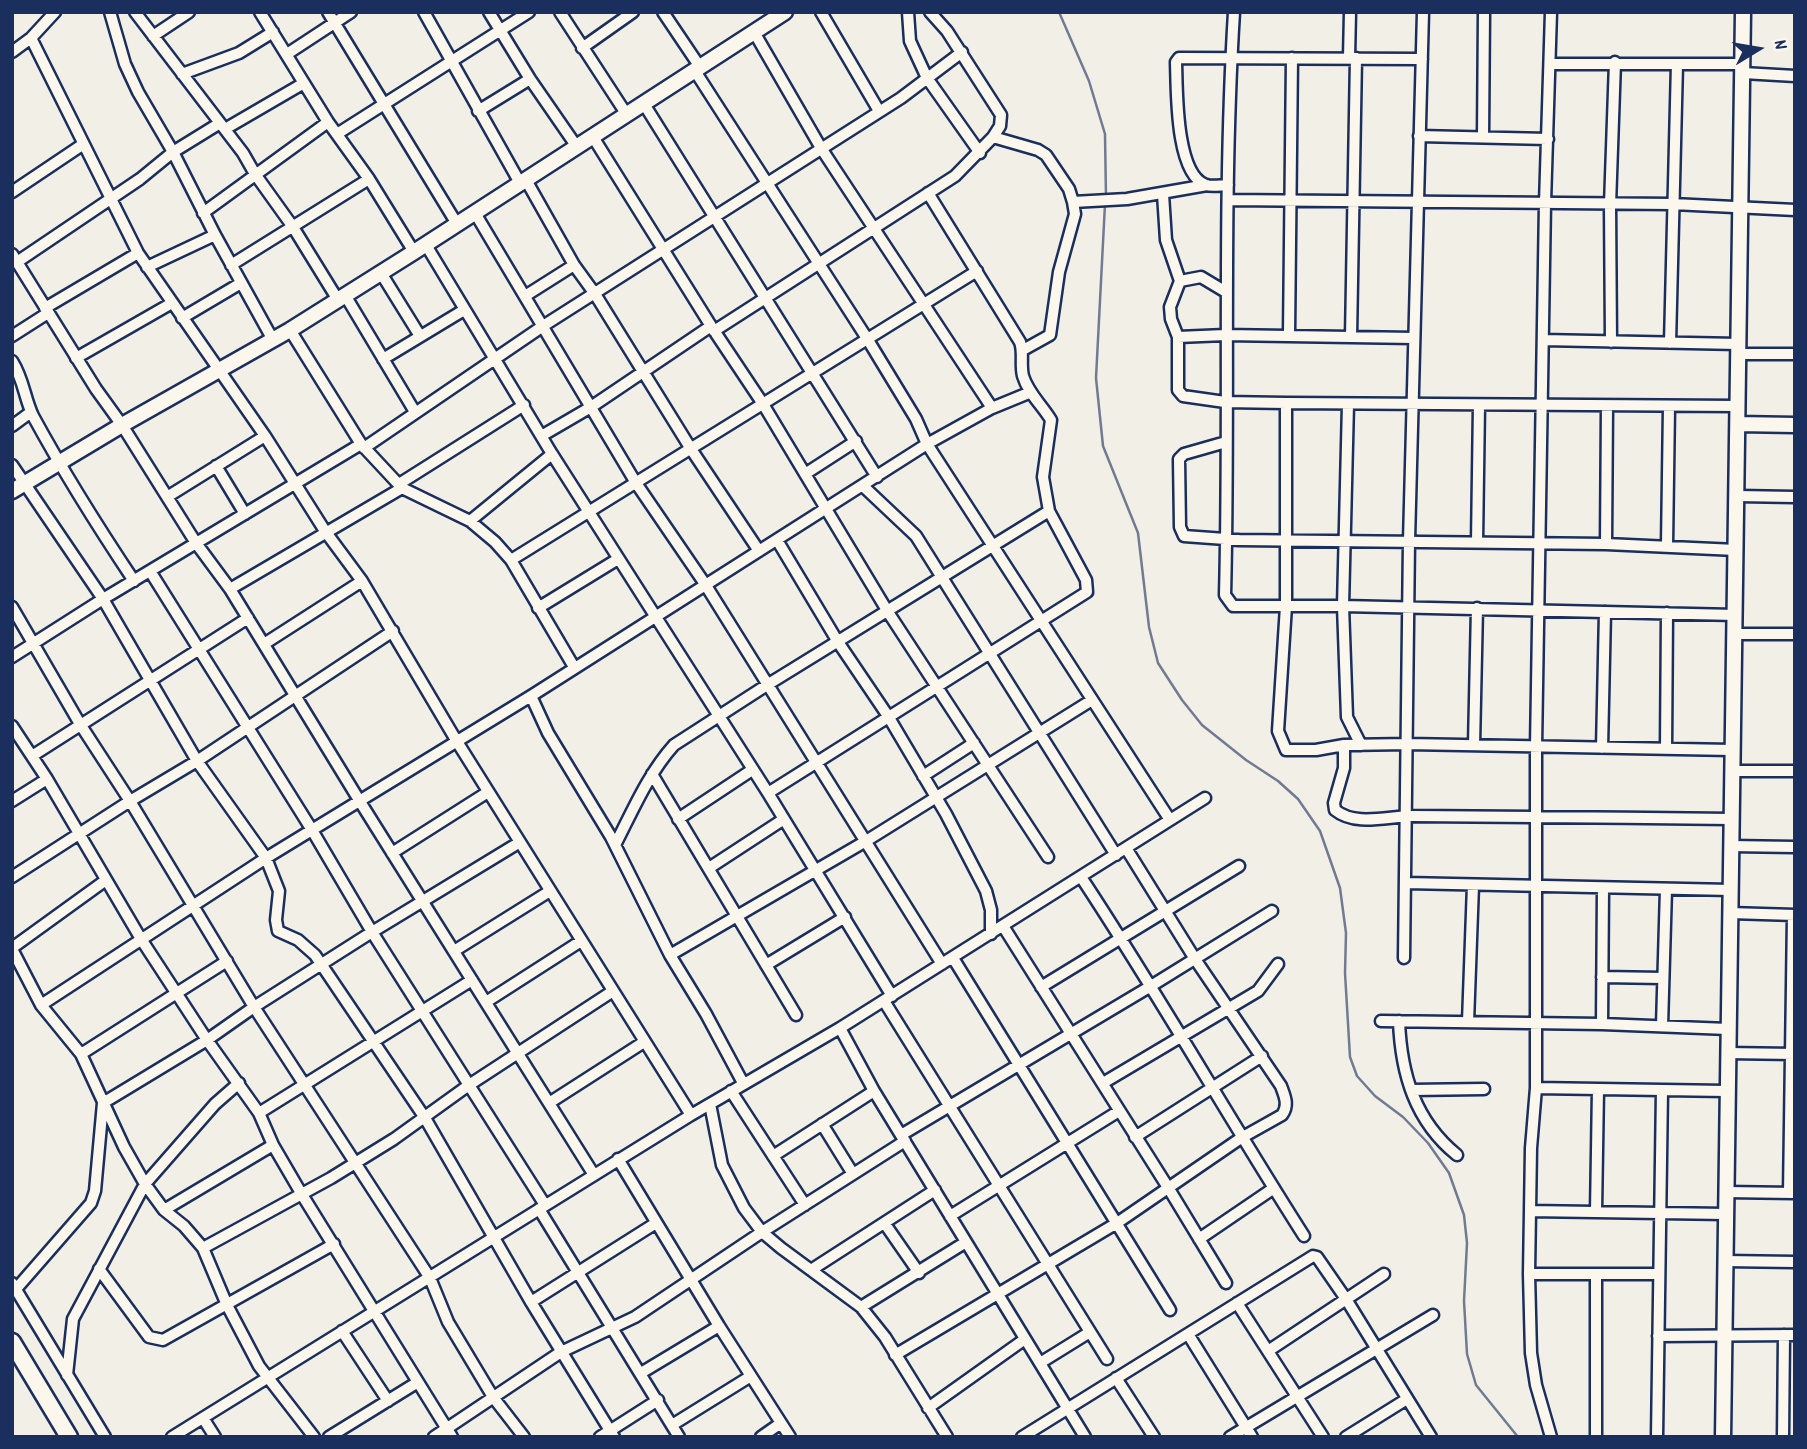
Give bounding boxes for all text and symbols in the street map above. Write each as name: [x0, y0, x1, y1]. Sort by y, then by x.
north arrow: [1723, 14, 1793, 84]
text: N: [1765, 38, 1793, 52]

